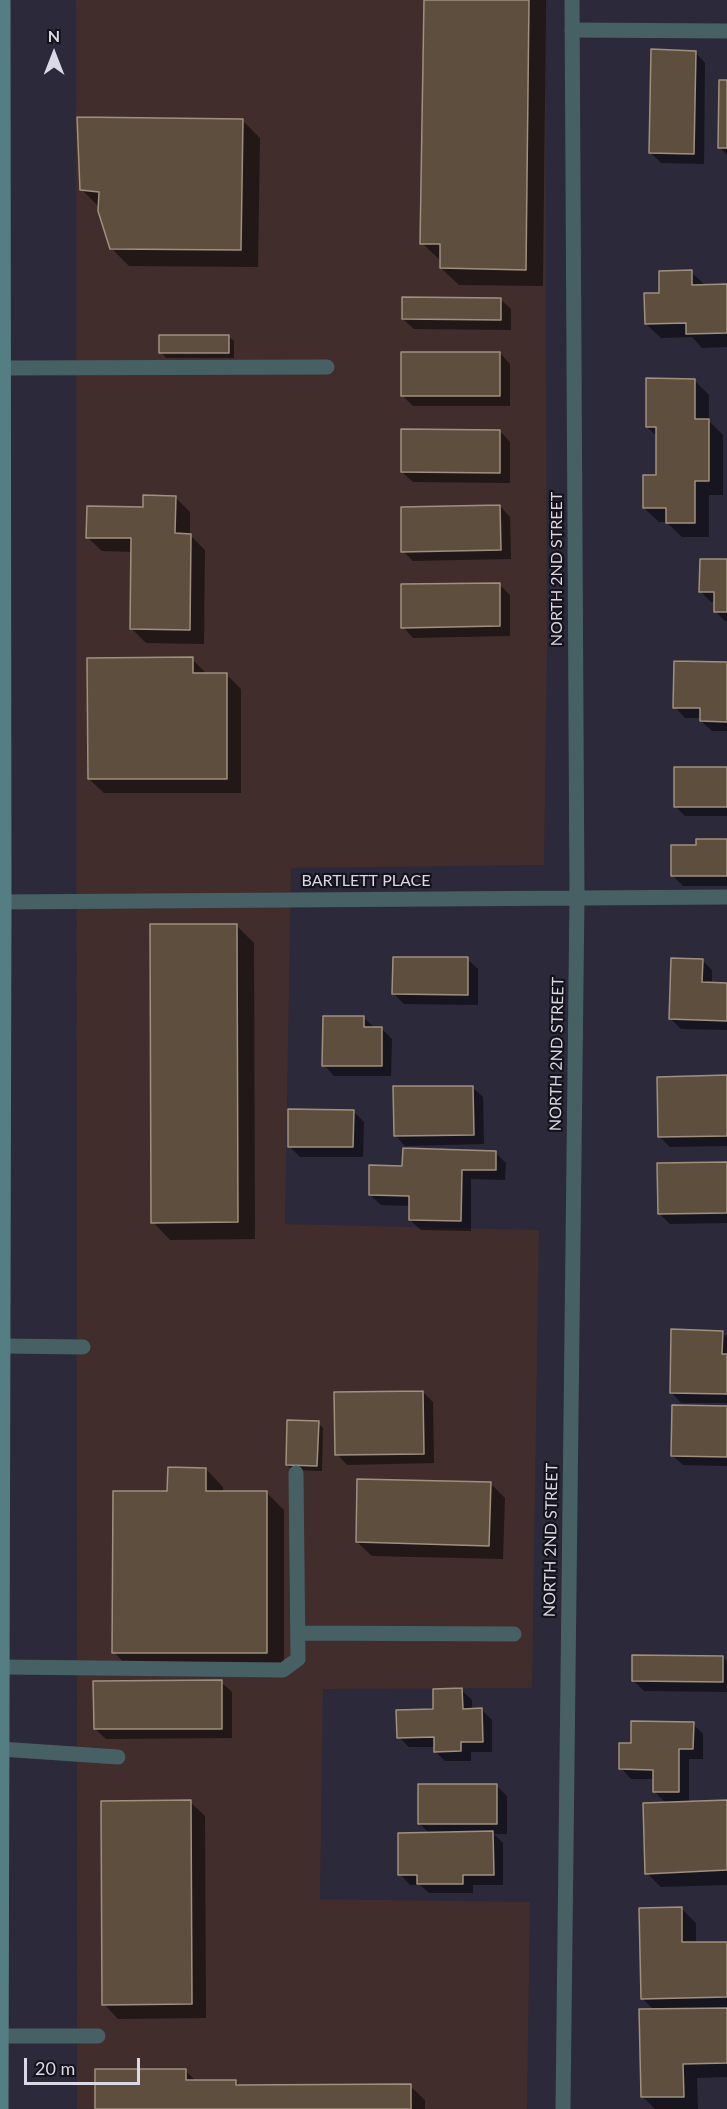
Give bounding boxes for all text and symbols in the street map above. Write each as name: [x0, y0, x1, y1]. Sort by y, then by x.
north arrow: [24, 24, 84, 84]
text: N: [48, 26, 60, 45]
street label: NORTH 2ND STREET: [547, 492, 567, 646]
street label: BARTLETT PLACE: [302, 871, 430, 891]
street label: NORTH 2ND STREET: [546, 977, 568, 1131]
street label: NORTH 2ND STREET: [540, 1463, 562, 1617]
scale bar: [27, 2046, 142, 2084]
text: 20 m: [35, 2057, 75, 2079]

